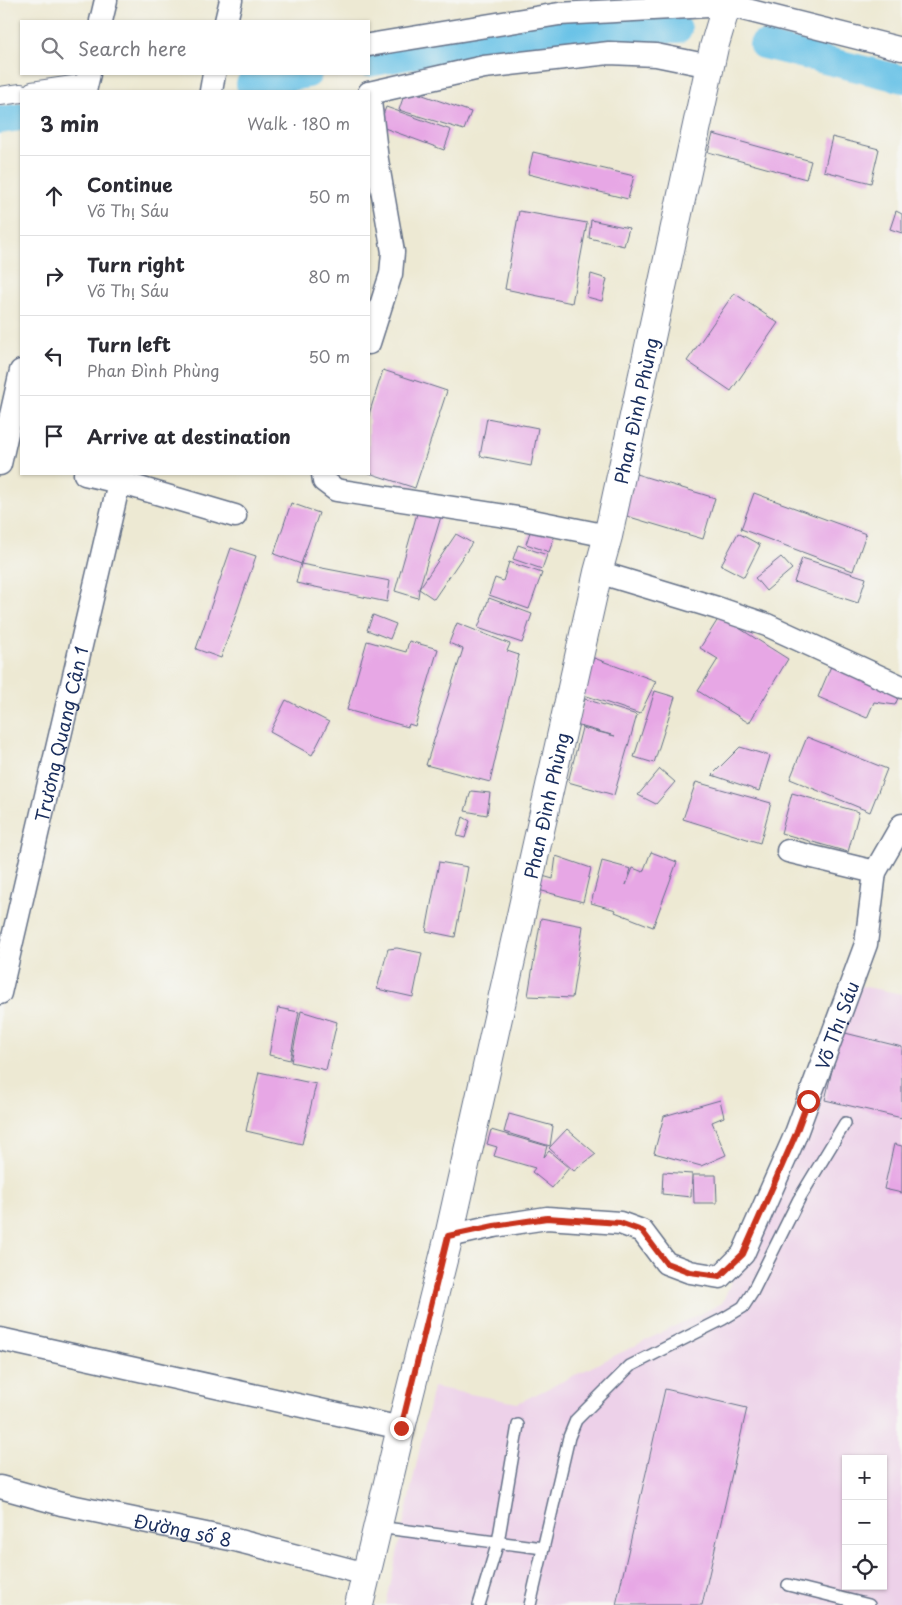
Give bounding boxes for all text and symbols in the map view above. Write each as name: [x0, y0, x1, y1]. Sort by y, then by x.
search box: [20, 20, 370, 75]
icon: search: [38, 34, 66, 62]
text: Search here: [78, 34, 187, 62]
text: 3 min: [40, 107, 99, 139]
text: Walk · 180 m: [247, 111, 350, 135]
text: Continue: [87, 170, 173, 198]
icon: ahead: [40, 182, 68, 210]
text: 50 m: [309, 184, 350, 208]
text: Võ Thị Sáu: [87, 198, 169, 222]
text: Turn right: [87, 250, 185, 278]
icon: right: [40, 262, 68, 290]
text: 80 m: [308, 264, 350, 288]
text: Võ Thị Sáu: [87, 278, 169, 302]
text: Turn left: [87, 330, 171, 358]
street label: Phan Đình Phùng: [606, 335, 664, 486]
icon: left: [40, 342, 68, 370]
text: 50 m: [309, 344, 350, 368]
text: Phan Đình Phùng: [87, 358, 220, 382]
icon: arrive: [40, 422, 68, 450]
text: Arrive at destination: [87, 422, 291, 450]
street label: Trương Quang Cận 1: [27, 643, 94, 824]
street label: Phan Đình Phùng: [516, 730, 575, 881]
street label: Võ Thị Sáu: [807, 977, 865, 1073]
route start: [797, 1090, 820, 1113]
route end: [390, 1417, 413, 1440]
map controls: [842, 1455, 887, 1590]
button: +: [842, 1455, 887, 1500]
button: −: [842, 1500, 887, 1545]
street label: Đường số 8: [132, 1506, 234, 1553]
button: locate: [842, 1545, 887, 1590]

